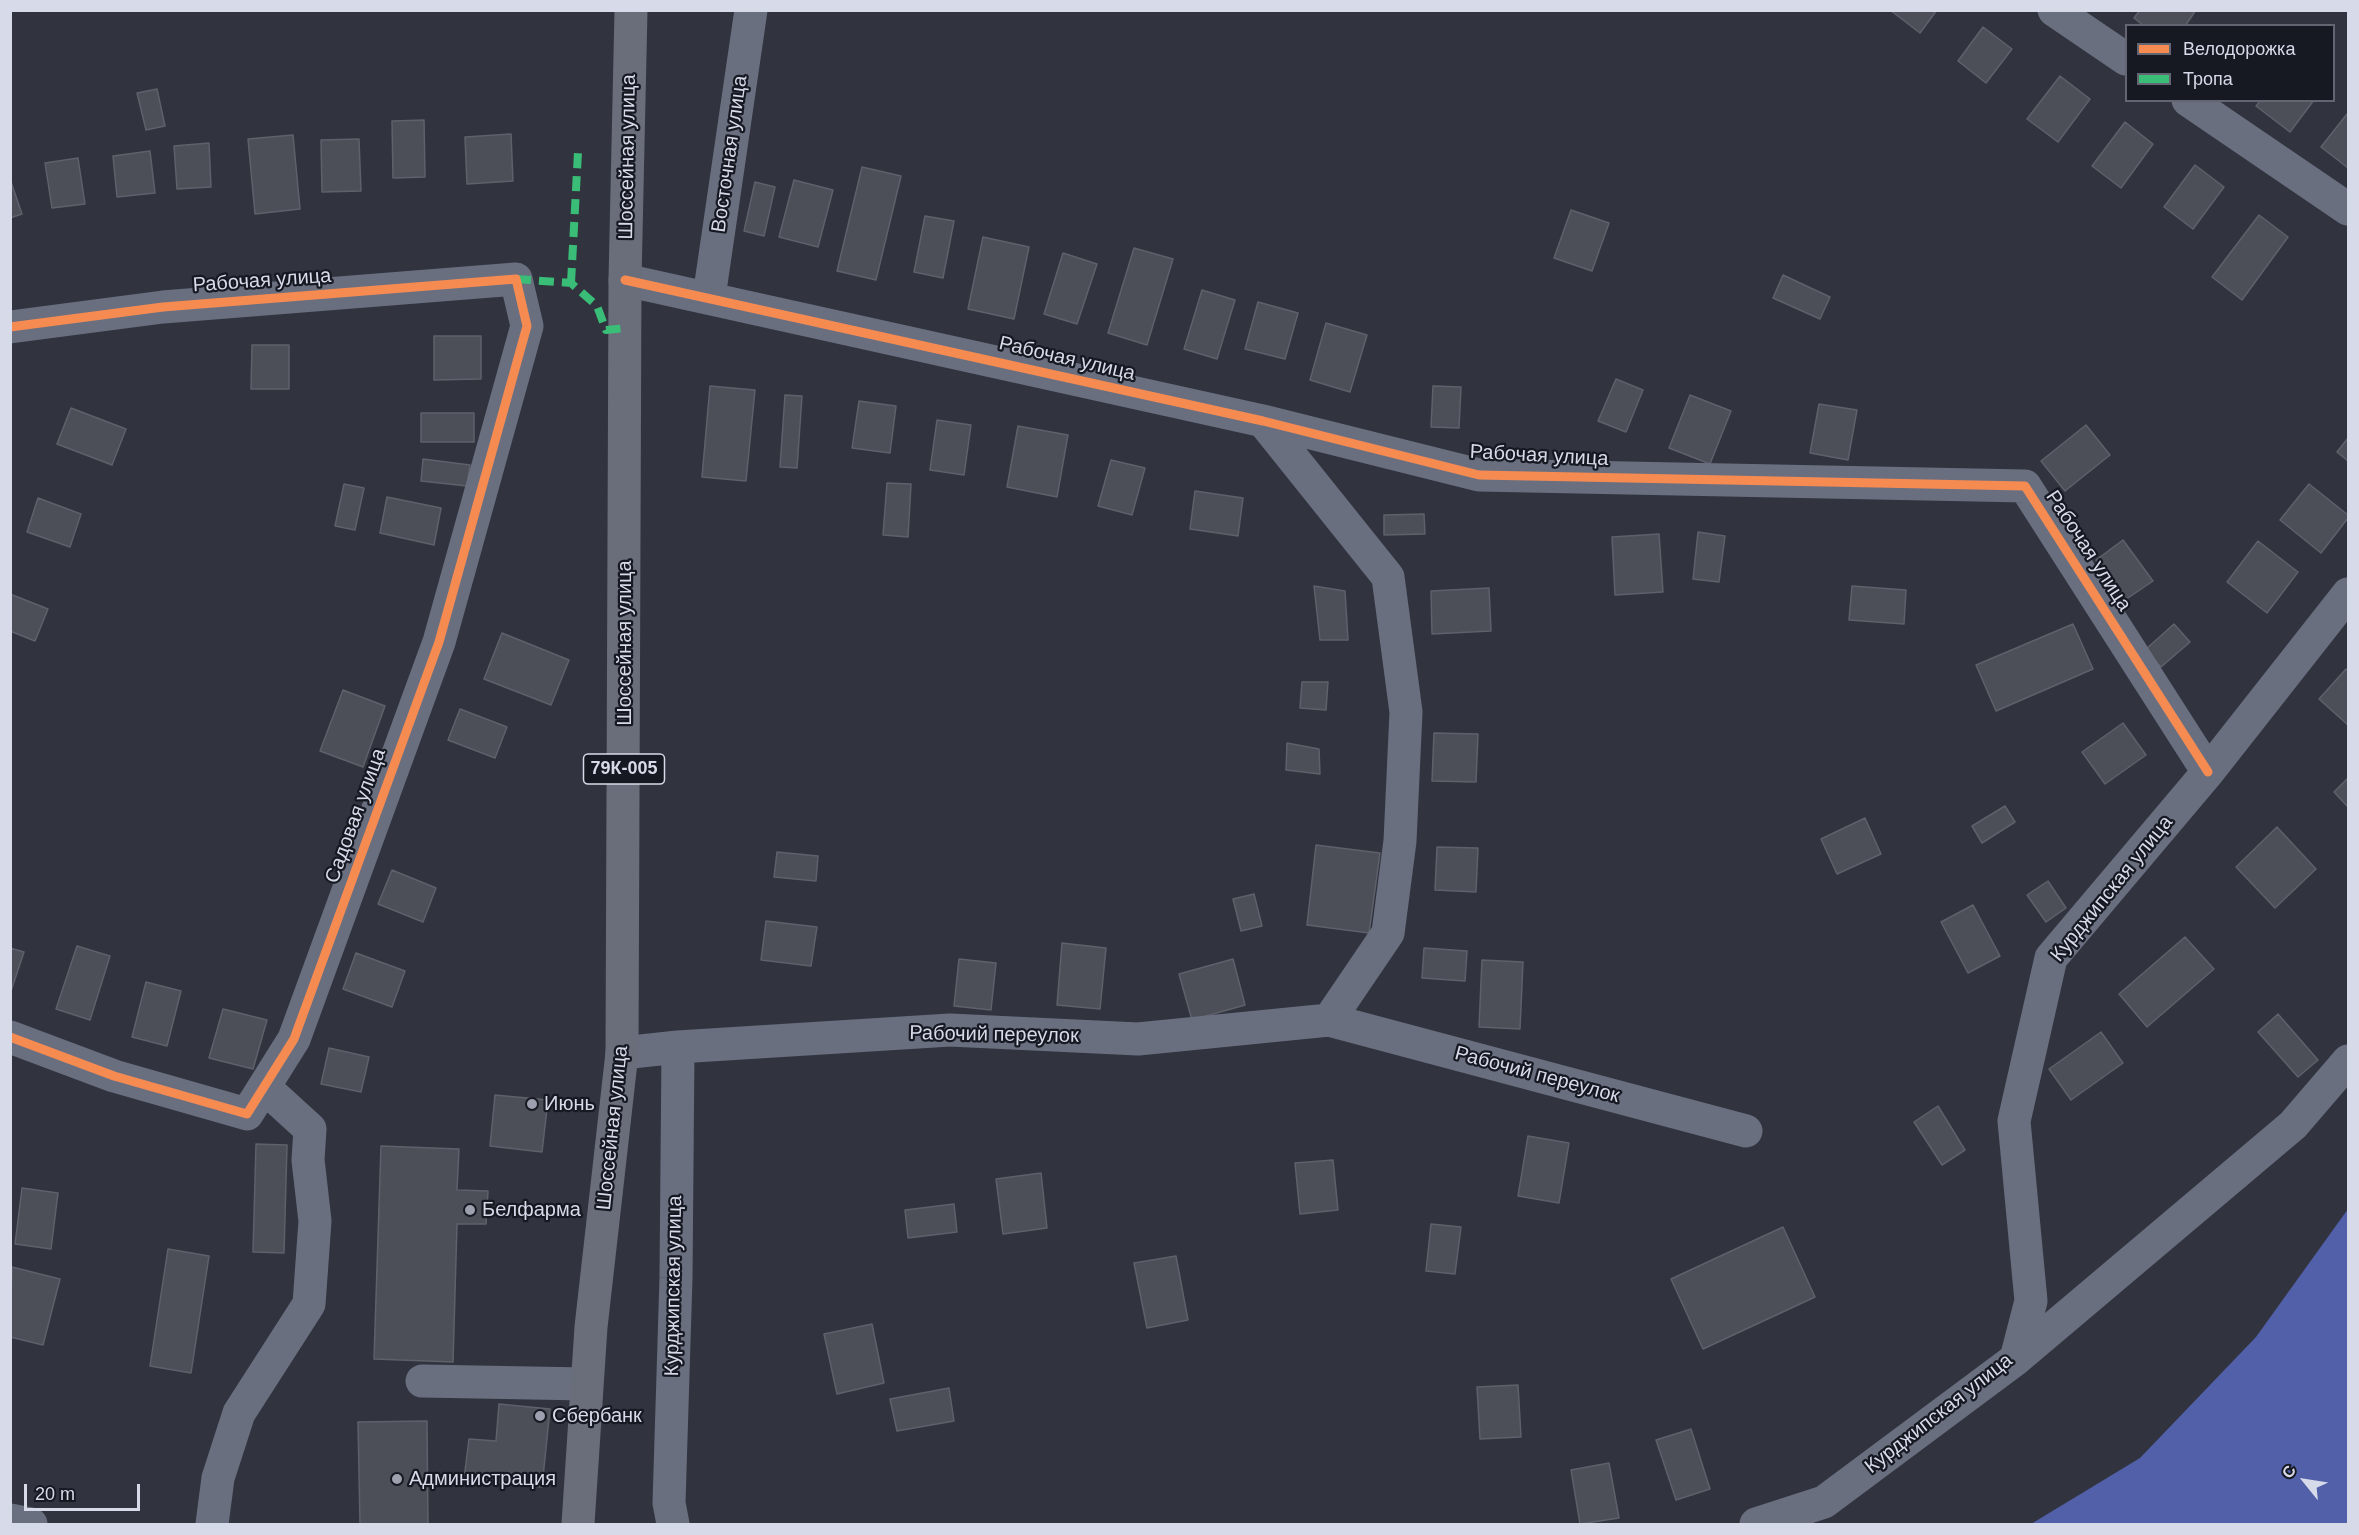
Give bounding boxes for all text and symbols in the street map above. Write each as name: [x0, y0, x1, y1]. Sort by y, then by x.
legend: [2125, 24, 2335, 102]
text: Велодорожка: [2183, 39, 2295, 59]
text: Тропа: [2183, 69, 2233, 89]
street label: Шоссейная улица: [615, 74, 641, 240]
street label: Восточная улица: [707, 74, 753, 234]
street label: Рабочая улица: [192, 264, 332, 298]
street label: Рабочая улица: [997, 332, 1137, 386]
street label: Рабочая улица: [1469, 440, 1609, 472]
street label: Рабочая улица: [2040, 486, 2136, 616]
street label: Шоссейная улица: [613, 560, 637, 726]
street label: Садовая улица: [321, 745, 391, 887]
road number: 79К-005: [584, 754, 664, 784]
street label: Курджипская улица: [2046, 811, 2178, 967]
street label: Рабочий переулок: [909, 1022, 1079, 1048]
street label: Рабочий переулок: [1452, 1041, 1622, 1109]
street label: Шоссейная улица: [592, 1045, 634, 1211]
place label: Июнь: [544, 1092, 595, 1116]
marker: Июнь: [525, 1097, 539, 1111]
street label: Курджипская улица: [660, 1195, 688, 1377]
place label: Белфарма: [482, 1198, 581, 1222]
marker: Белфарма: [463, 1203, 477, 1217]
street label: Курджипская улица: [1860, 1349, 2018, 1479]
place label: Сбербанк: [552, 1404, 642, 1428]
marker: Сбербанк: [533, 1409, 547, 1423]
north arrow: [2275, 1451, 2335, 1511]
text: С: [2279, 1462, 2299, 1481]
place label: Администрация: [409, 1467, 556, 1491]
scale bar: [27, 1472, 142, 1510]
marker: Администрация: [390, 1472, 404, 1486]
text: 20 m: [35, 1484, 75, 1504]

